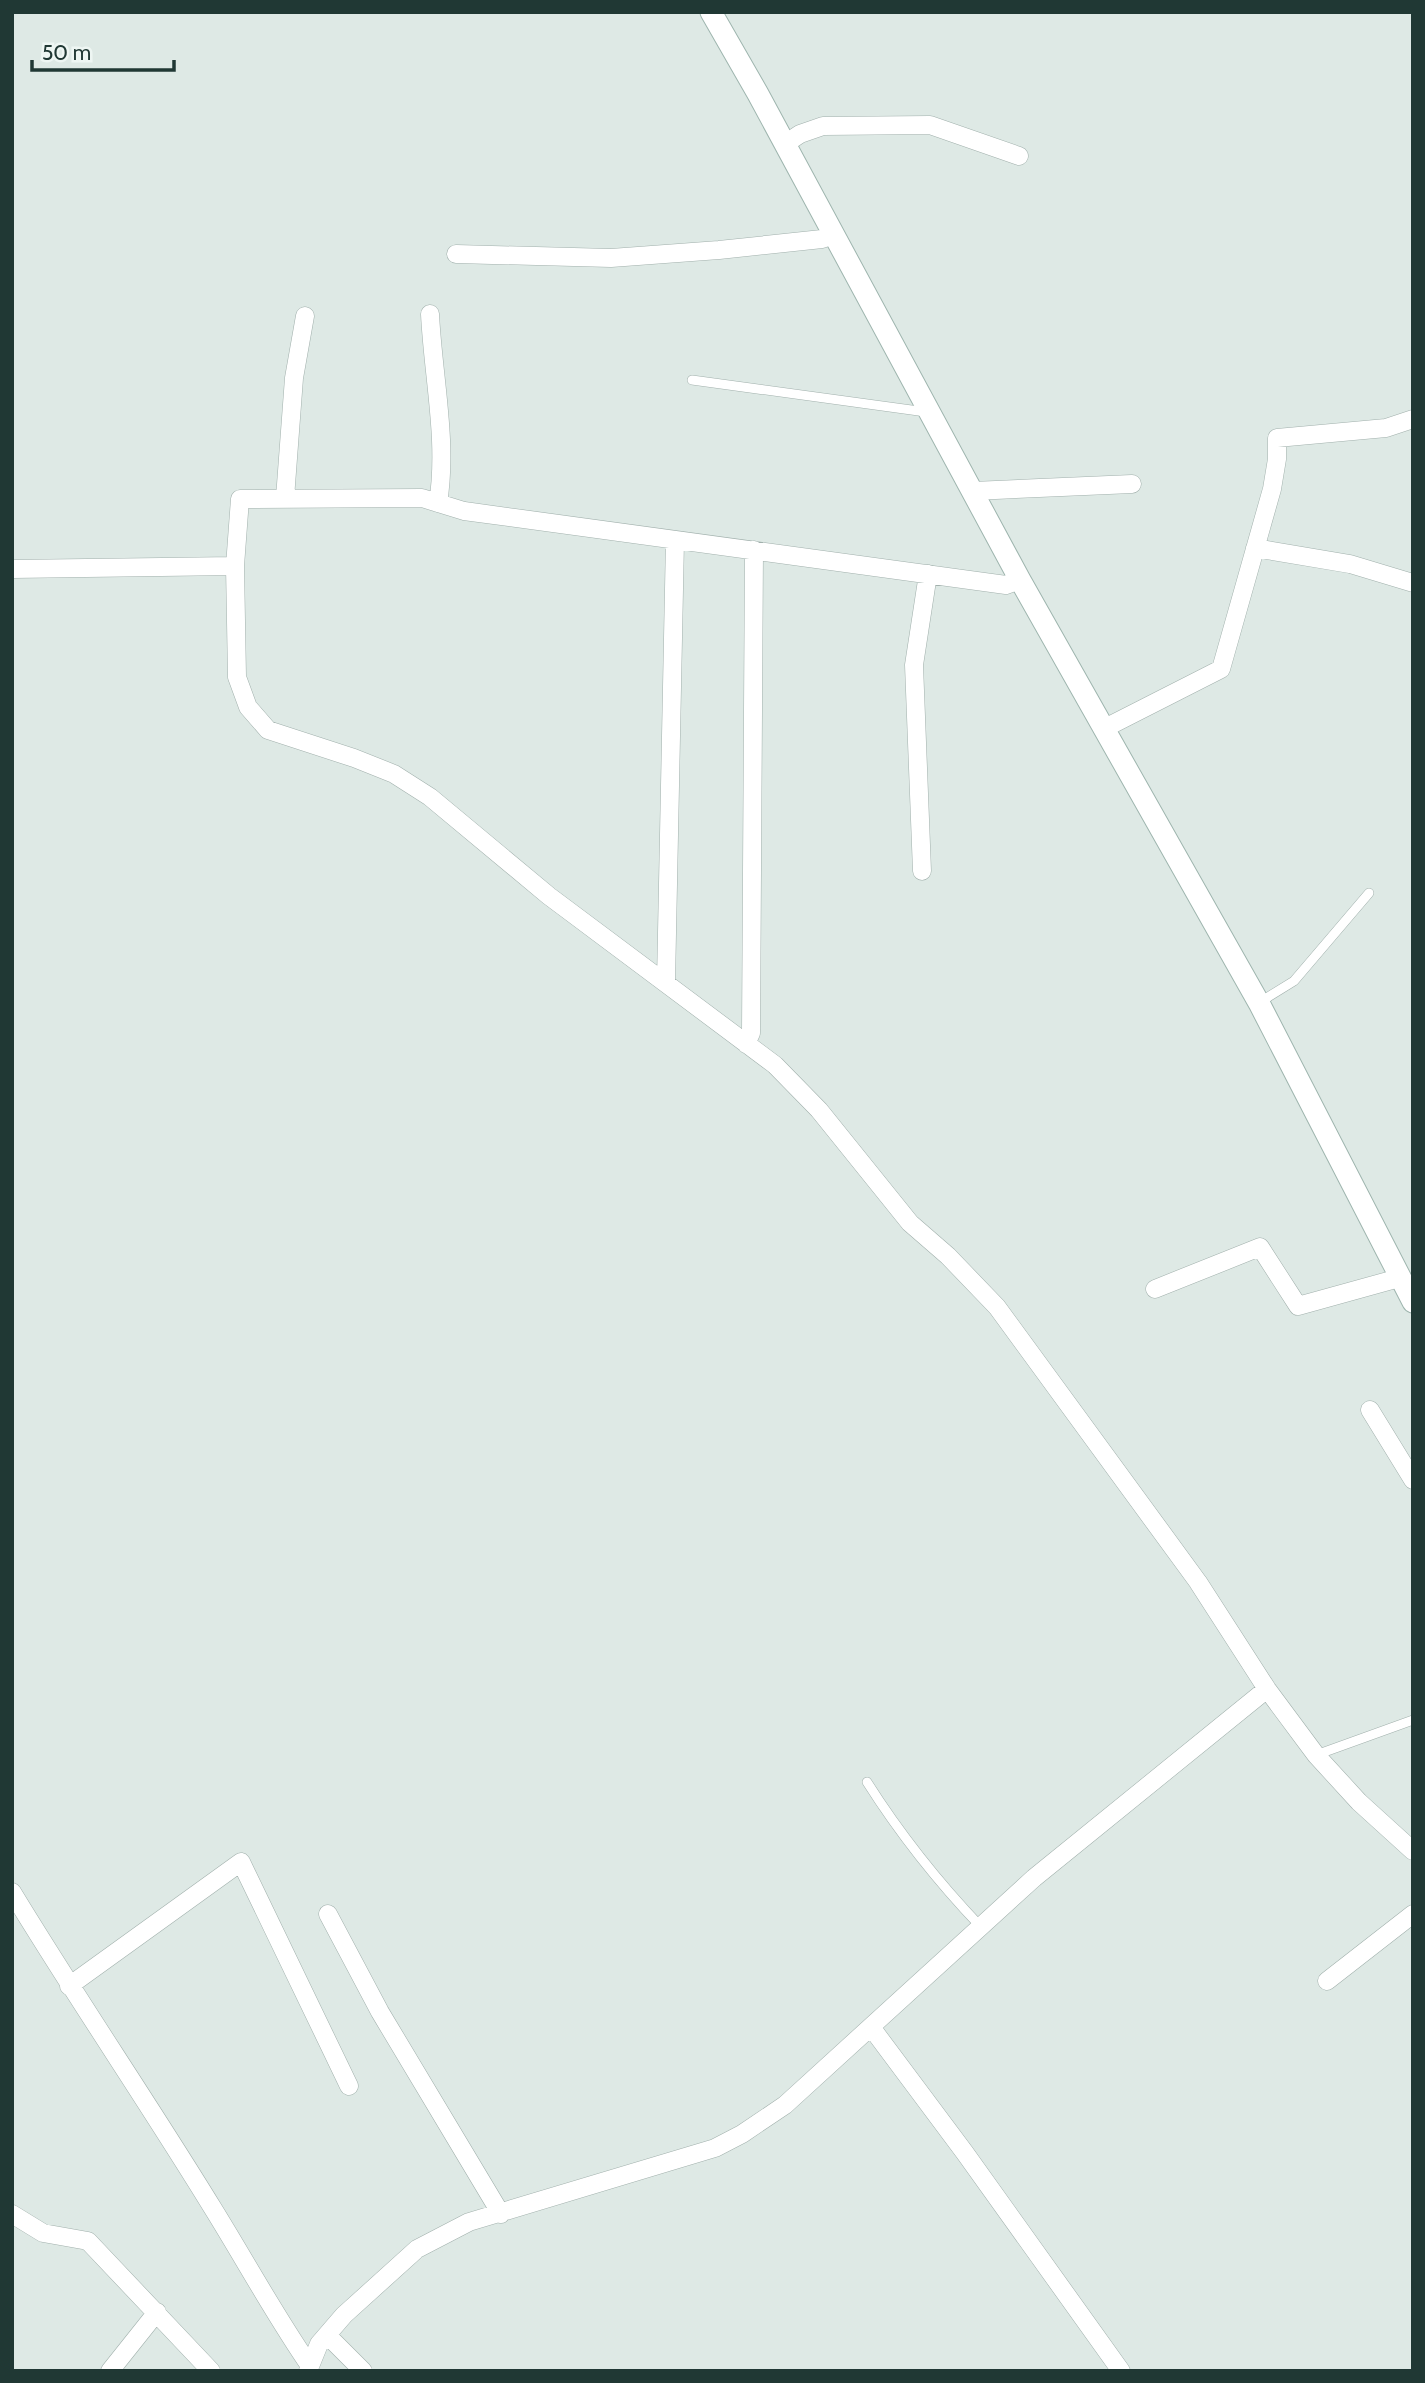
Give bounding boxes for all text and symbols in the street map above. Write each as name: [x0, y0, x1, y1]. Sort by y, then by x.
scale bar: [32, 28, 173, 72]
text: 50 m: [42, 40, 91, 65]

